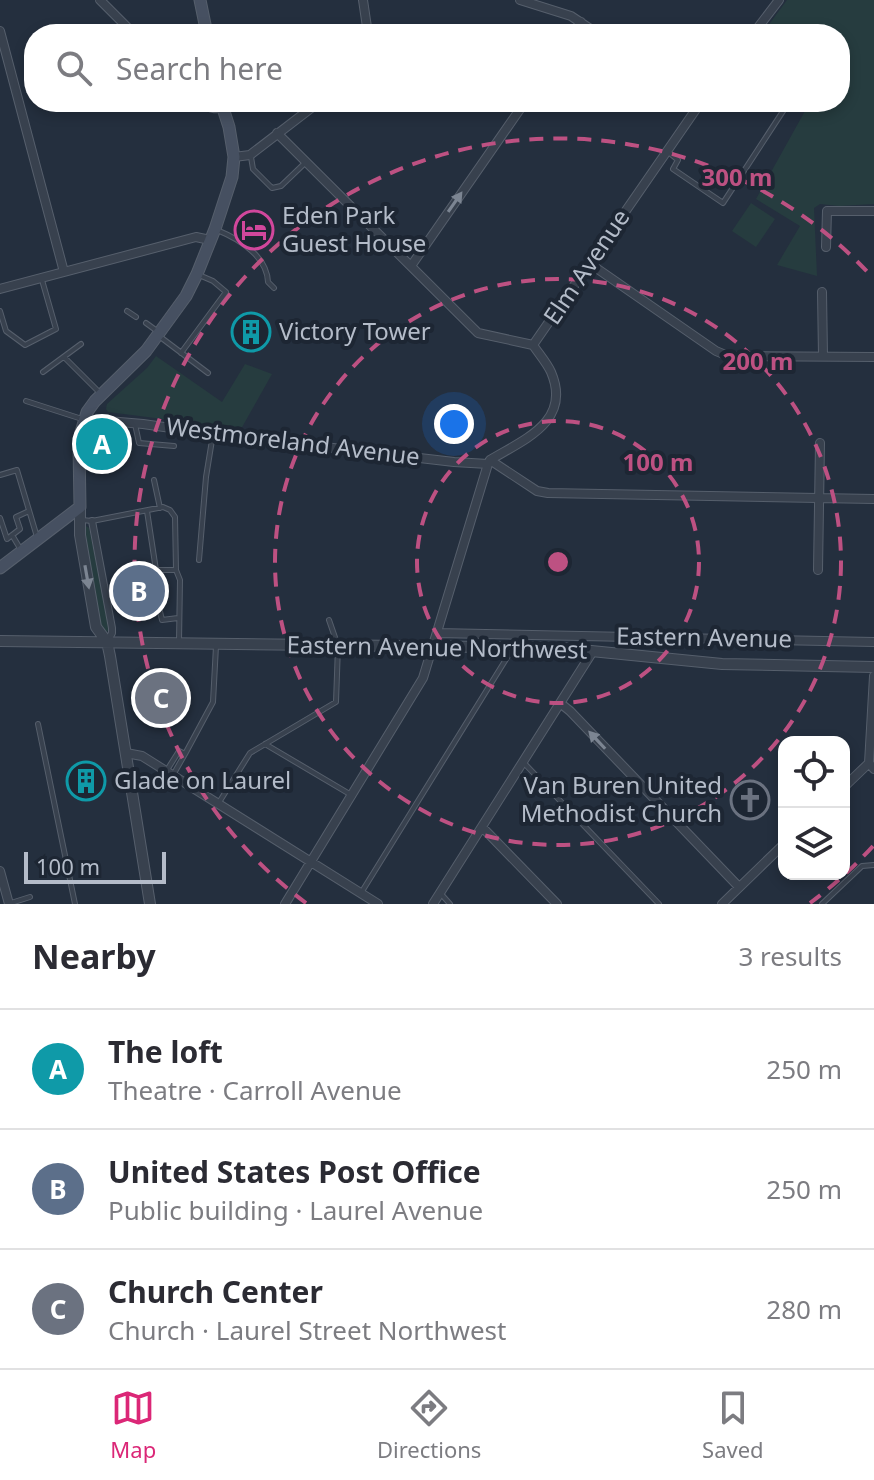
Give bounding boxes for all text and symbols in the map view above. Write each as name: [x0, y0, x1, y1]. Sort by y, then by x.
search box: [24, 24, 850, 112]
icon: search: [52, 46, 96, 90]
text: Search here: [116, 48, 283, 89]
text: 300 m: [702, 160, 772, 193]
one-way arrow: [447, 191, 462, 212]
place label: Eden Park Guest House: [282, 198, 426, 259]
street label: Elm Avenue: [535, 202, 636, 330]
hotel icon: Eden Park Guest House: [233, 209, 275, 251]
building icon: Victory Tower: [230, 311, 272, 353]
place label: Victory Tower: [279, 314, 431, 347]
text: 200 m: [723, 344, 793, 377]
your location: [434, 404, 474, 444]
street label: Westmoreland Avenue: [165, 409, 422, 472]
pin: A: [76, 414, 128, 474]
text: 100 m: [623, 445, 693, 478]
centre of rings: [544, 548, 572, 576]
pin: B: [113, 561, 165, 621]
one-way arrow: [81, 564, 94, 589]
street label: Eastern Avenue: [616, 618, 792, 655]
street label: Eastern Avenue Northwest: [286, 627, 588, 666]
pin: C: [135, 668, 187, 728]
one-way arrow: [589, 731, 607, 750]
map controls: [778, 736, 850, 880]
button: locate: [778, 736, 850, 808]
building icon: Glade on Laurel: [65, 760, 107, 802]
place label: Glade on Laurel: [114, 763, 291, 796]
place label: Van Buren United Methodist Church: [521, 768, 722, 829]
church icon: Van Buren United Methodist Church: [729, 779, 771, 821]
button: layers: [778, 808, 850, 880]
scale bar: [24, 848, 166, 884]
text: 100 m: [36, 851, 100, 881]
text: Nearby: [32, 933, 156, 979]
text: 3 results: [738, 938, 842, 974]
text: The loft: [108, 1031, 223, 1072]
text: A: [49, 1051, 67, 1087]
text: 250 m: [766, 1051, 842, 1087]
text: Theatre · Carroll Avenue: [108, 1072, 402, 1108]
text: United States Post Office: [108, 1151, 481, 1192]
text: B: [49, 1171, 67, 1207]
text: 250 m: [766, 1171, 842, 1207]
text: Public building · Laurel Avenue: [108, 1192, 483, 1228]
text: Church Center: [108, 1271, 323, 1312]
text: C: [50, 1291, 66, 1327]
text: 280 m: [766, 1291, 842, 1327]
text: Church · Laurel Street Northwest: [108, 1312, 506, 1348]
tab: Map: [110, 1386, 156, 1464]
tab: Directions: [377, 1386, 481, 1464]
tab: Saved: [702, 1386, 764, 1464]

